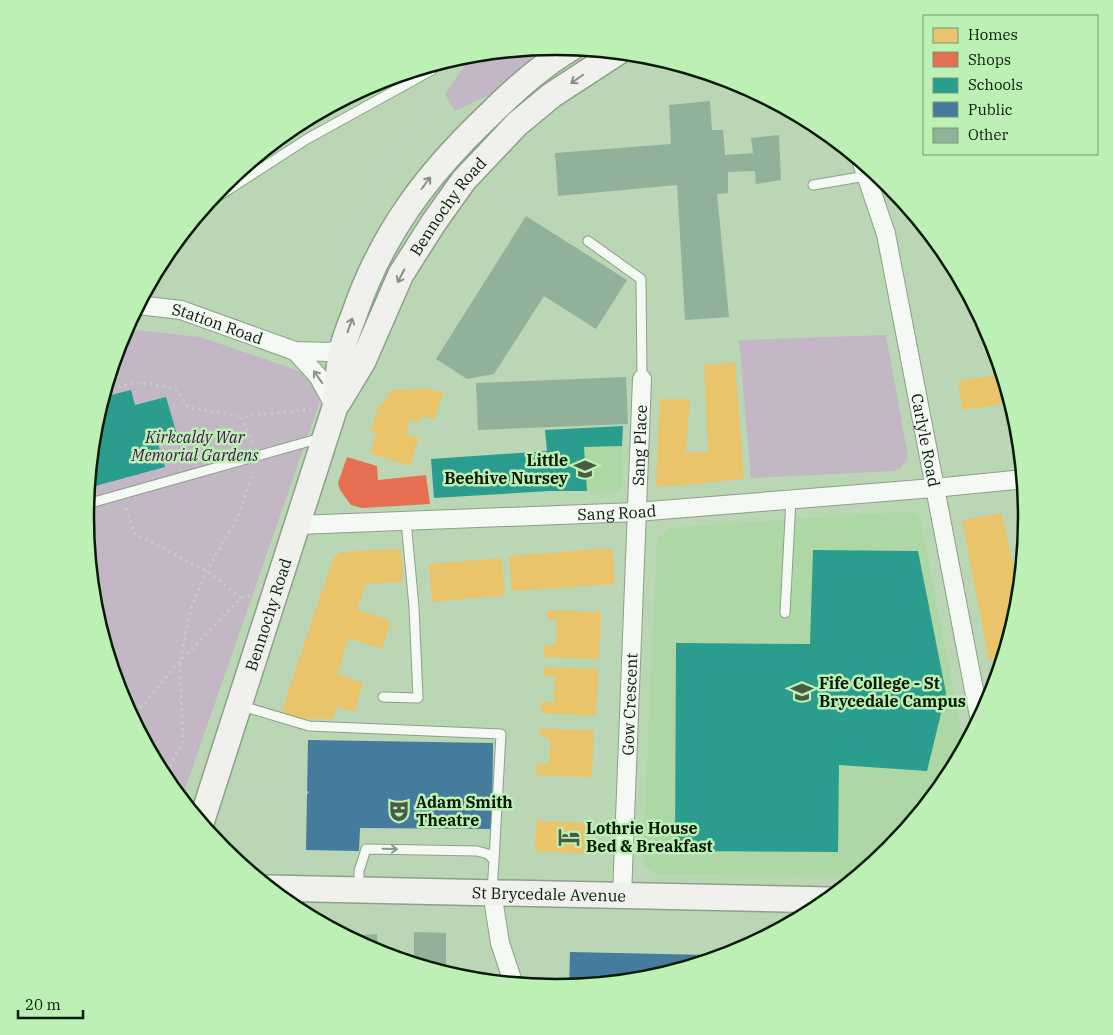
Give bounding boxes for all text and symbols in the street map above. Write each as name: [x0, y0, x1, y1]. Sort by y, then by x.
legend: [923, 15, 1098, 155]
text: Homes: [968, 25, 1018, 44]
text: Shops: [968, 50, 1011, 69]
one-way arrow: [570, 74, 584, 84]
text: Schools: [968, 75, 1023, 94]
text: Public: [968, 100, 1013, 119]
text: Other: [968, 125, 1008, 144]
street label: Bennochy Road: [405, 153, 491, 259]
one-way arrow: [420, 177, 431, 190]
one-way arrow: [396, 268, 405, 283]
street label: Station Road: [171, 299, 266, 349]
one-way arrow: [346, 318, 355, 334]
one-way arrow: [313, 370, 323, 384]
street label: Carlyle Road: [907, 392, 945, 489]
street label: Sang Place: [628, 404, 651, 486]
park label: Kirkcaldy War Memorial Gardens: [131, 427, 258, 465]
place label: Little Beehive Nursey: [444, 450, 569, 488]
school or university icon: Little Beehive Nursey: [572, 456, 598, 482]
street label: Sang Road: [577, 500, 657, 524]
street label: Bennochy Road: [241, 555, 296, 674]
street label: Gow Crescent: [617, 652, 641, 756]
place label: Fife College - St Brycedale Campus: [819, 673, 966, 711]
school or university icon: Fife College - St Brycedale Campus: [789, 679, 815, 705]
place label: Adam Smith Theatre: [416, 792, 513, 830]
theatre icon: Adam Smith Theatre: [386, 798, 412, 824]
place label: Lothrie House Bed & Breakfast: [586, 818, 713, 856]
hotel icon: Lothrie House Bed & Breakfast: [556, 824, 582, 850]
one-way arrow: [382, 844, 398, 854]
street label: St Brycedale Avenue: [472, 882, 626, 906]
scale bar: [18, 988, 82, 1020]
text: 20 m: [25, 995, 61, 1014]

